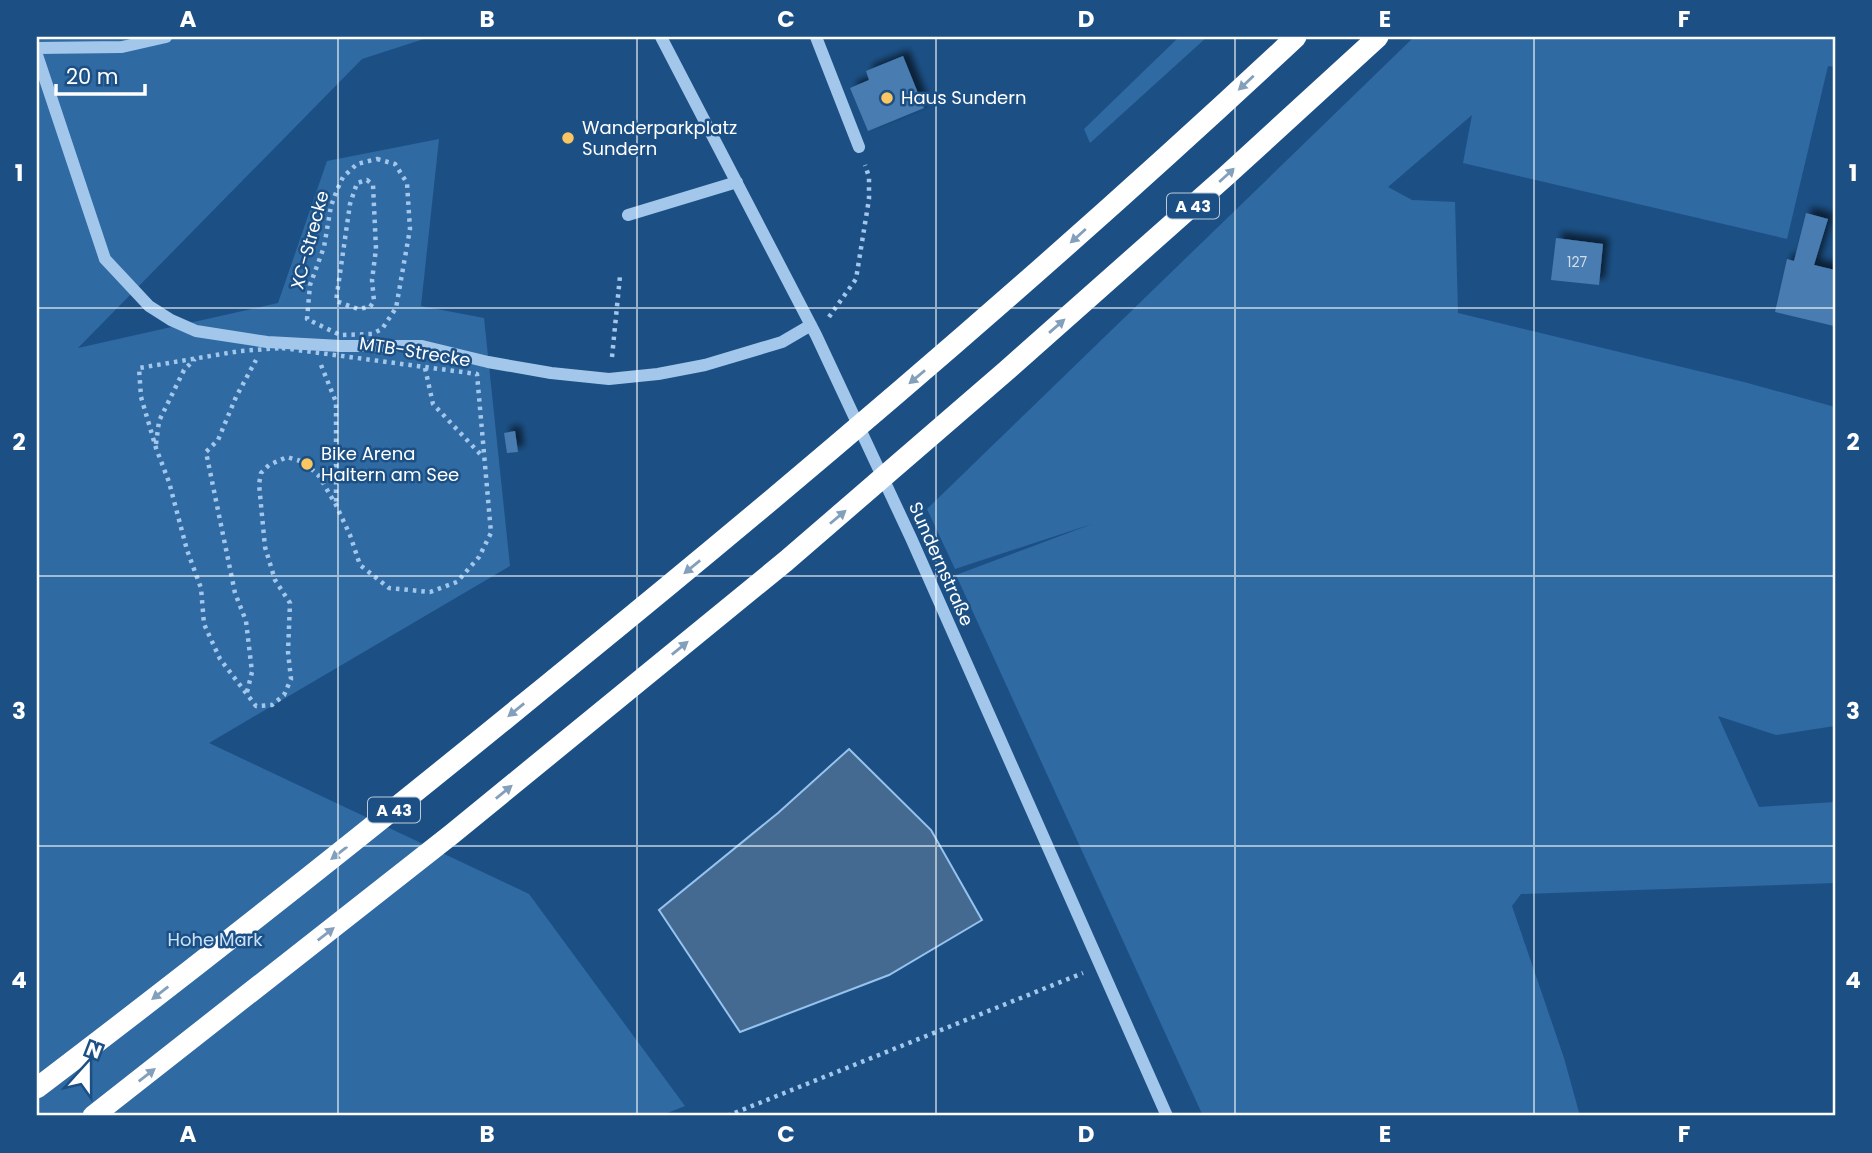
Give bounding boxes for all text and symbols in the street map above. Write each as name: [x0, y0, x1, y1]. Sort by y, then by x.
text: A: [180, 3, 197, 35]
text: B: [479, 3, 495, 35]
text: C: [777, 3, 795, 35]
text: D: [1078, 3, 1094, 35]
text: E: [1379, 3, 1391, 35]
text: F: [1678, 3, 1690, 35]
scale bar: [56, 52, 145, 96]
text: 20 m: [66, 62, 119, 91]
one-way arrow: [1238, 75, 1255, 91]
place label: Haus Sundern: [901, 85, 1027, 110]
marker: Haus Sundern: [879, 90, 895, 106]
place label: Wanderparkplatz Sundern: [582, 115, 737, 161]
marker: Wanderparkplatz Sundern: [560, 130, 576, 146]
text: 1: [15, 157, 23, 189]
text: 1: [1849, 157, 1857, 189]
one-way arrow: [1218, 168, 1235, 184]
street label: XC-Strecke: [284, 188, 335, 292]
road number: A 43: [1167, 194, 1219, 218]
one-way arrow: [1069, 228, 1086, 243]
house number: 127: [1567, 252, 1587, 272]
one-way arrow: [1048, 318, 1066, 334]
street label: MTB-Strecke: [358, 330, 473, 373]
one-way arrow: [908, 369, 926, 385]
text: 2: [12, 426, 26, 458]
text: 2: [1846, 426, 1860, 458]
place label: Bike Arena Haltern am See: [321, 441, 459, 487]
marker: Bike Arena Haltern am See: [299, 456, 315, 472]
street label: Sundernstraße: [903, 498, 980, 630]
one-way arrow: [828, 509, 846, 524]
one-way arrow: [684, 559, 702, 574]
one-way arrow: [670, 640, 688, 655]
text: 3: [12, 695, 26, 727]
text: 3: [1846, 695, 1860, 727]
one-way arrow: [508, 703, 526, 718]
one-way arrow: [495, 785, 512, 800]
road number: A 43: [368, 797, 420, 822]
one-way arrow: [330, 846, 348, 860]
park label: Hohe Mark: [167, 927, 263, 952]
one-way arrow: [317, 927, 335, 941]
text: 4: [11, 964, 27, 996]
text: 4: [1845, 964, 1861, 996]
one-way arrow: [151, 986, 169, 1001]
north arrow: [52, 1030, 122, 1100]
text: N: [82, 1035, 105, 1066]
one-way arrow: [138, 1067, 156, 1082]
text: A: [180, 1118, 197, 1150]
text: B: [479, 1118, 495, 1150]
text: C: [777, 1118, 795, 1150]
text: D: [1078, 1118, 1094, 1150]
text: E: [1379, 1118, 1391, 1150]
text: F: [1678, 1118, 1690, 1150]

